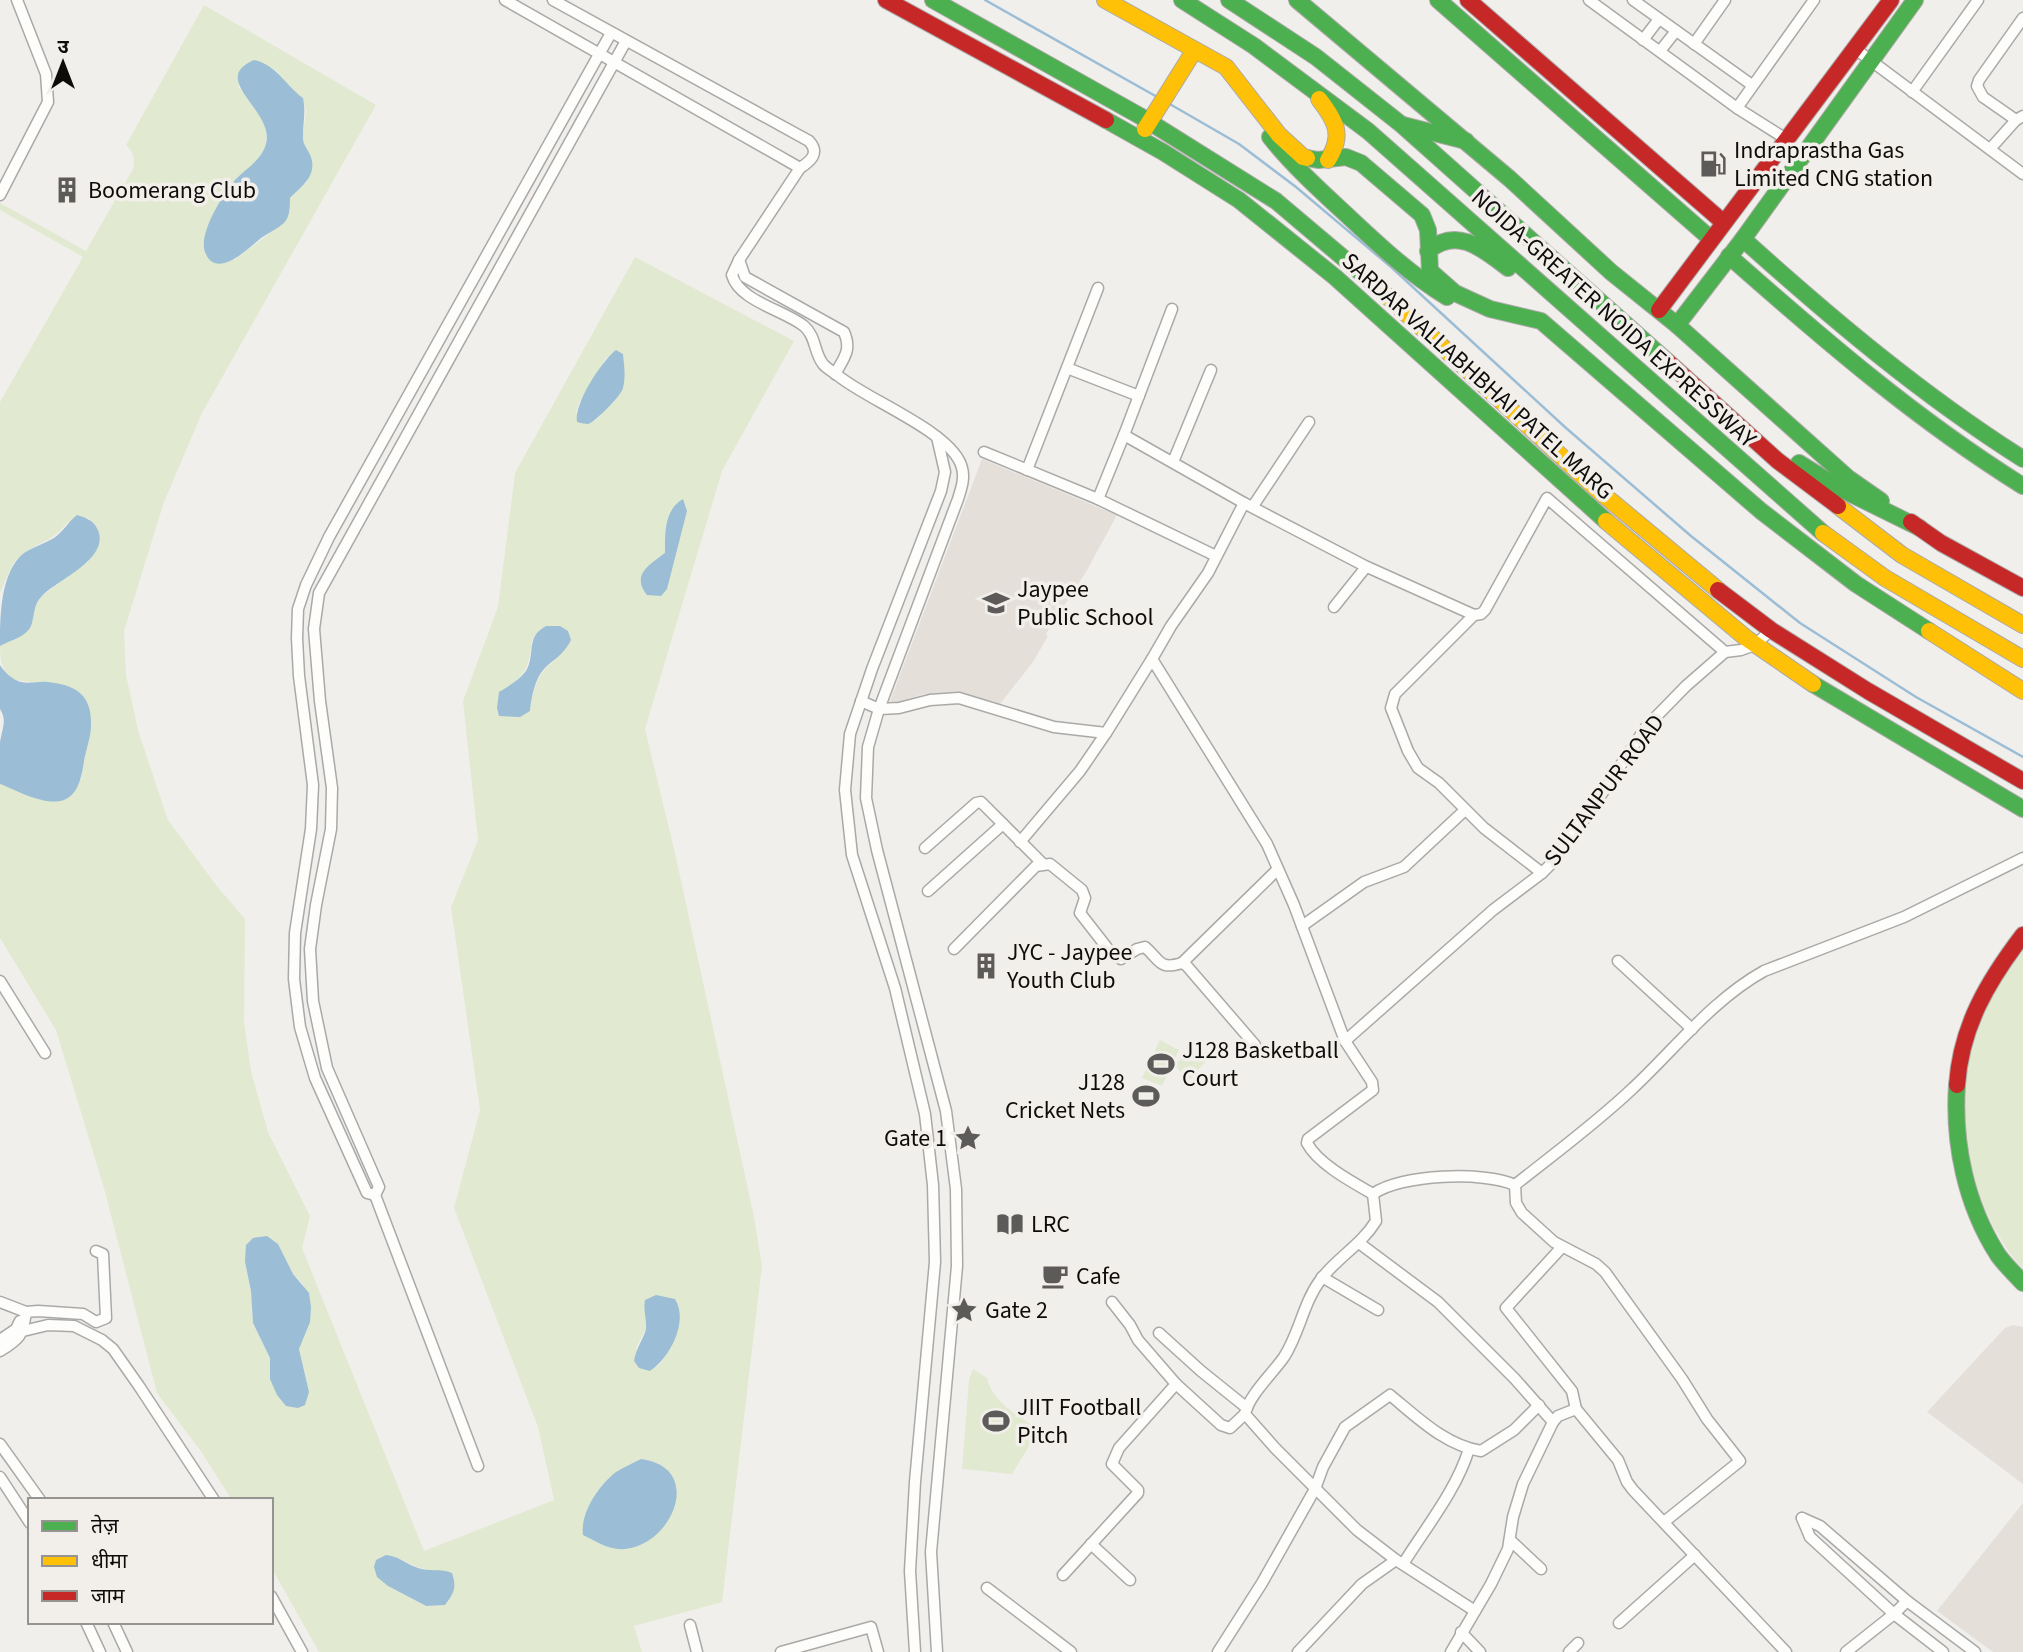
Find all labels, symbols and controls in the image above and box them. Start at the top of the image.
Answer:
north arrow [28,28,98,98]
text: उ [57,34,69,61]
place label: Indraprastha Gas Limited CNG station [1734,133,1933,196]
fuel station icon: Indraprastha Gas Limited CNG station [1698,149,1728,179]
place label: Boomerang Club [88,173,256,208]
building icon: Boomerang Club [52,175,82,205]
street label: NOIDA-GREATER NOIDA EXPRESSWAY [1463,181,1764,457]
street label: SARDAR VALLABHBHAI PATEL MARG [1334,244,1622,508]
place label: Jaypee Public School [1017,572,1154,635]
school or university icon: Jaypee Public School [981,588,1011,618]
street label: SULTANPUR ROAD [1536,707,1673,874]
place label: JYC - Jaypee Youth Club [1006,935,1132,998]
building icon: JYC - Jaypee Youth Club [971,951,1001,981]
place label: J128 Basketball Court [1182,1033,1339,1096]
sports icon: J128 Basketball Court [1146,1049,1176,1079]
place label: J128 Cricket Nets [1005,1065,1125,1128]
sports icon: J128 Cricket Nets [1131,1081,1161,1111]
place label: Gate 1 [884,1121,947,1156]
place icon: Gate 1 [953,1123,983,1153]
place label: LRC [1031,1207,1070,1242]
library icon: LRC [995,1209,1025,1239]
place label: Cafe [1076,1259,1120,1294]
cafe icon: Cafe [1040,1261,1070,1291]
place label: Gate 2 [985,1293,1048,1328]
place icon: Gate 2 [949,1295,979,1325]
place label: JIIT Football Pitch [1017,1390,1141,1453]
sports icon: JIIT Football Pitch [981,1406,1011,1436]
legend [28,1498,273,1624]
text: तेज़ [91,1511,119,1541]
text: धीमा [91,1546,128,1576]
text: जाम [91,1581,125,1611]

